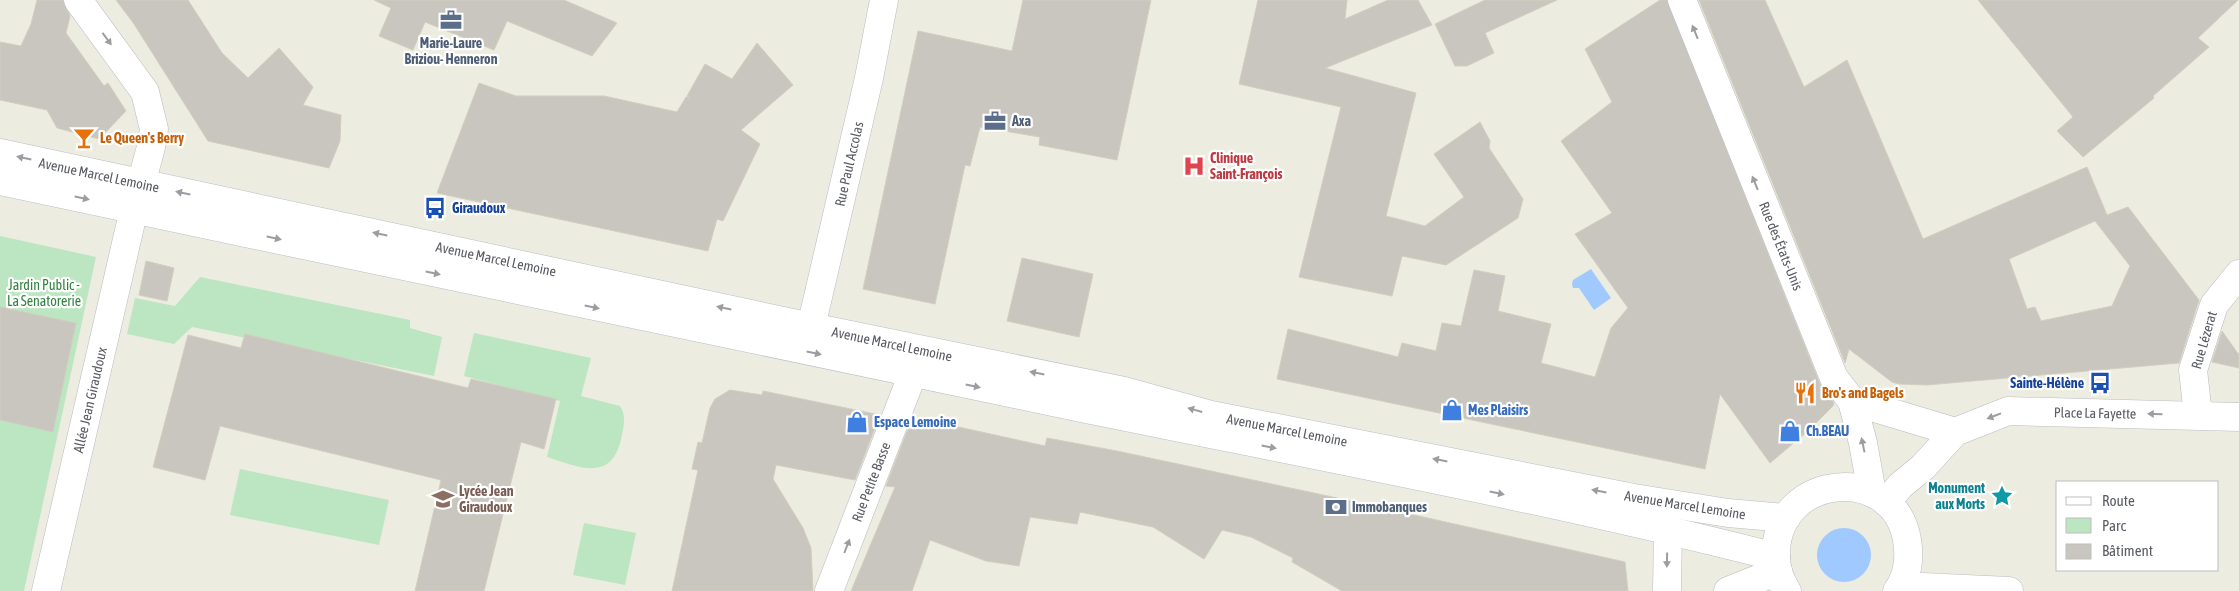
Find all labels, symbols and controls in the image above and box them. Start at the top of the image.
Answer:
office icon: Marie-Laure Briziou- Henneron [438,7,464,33]
one-way arrow [1690,25,1698,39]
one-way arrow [101,32,112,45]
place label: Marie-Laure Briziou- Henneron [405,35,498,67]
office icon: Axa [982,108,1008,134]
place label: Axa [1011,113,1032,129]
street label: Rue Paul Accolas [831,120,867,208]
bar icon: Le Queen's Berry [71,125,97,151]
place label: Le Queen's Berry [100,130,184,146]
place label: Clinique Saint-François [1210,150,1282,182]
hospital icon: Clinique Saint-François [1181,153,1207,179]
one-way arrow [15,154,31,162]
street label: Avenue Marcel Lemoine [37,154,161,196]
one-way arrow [1751,175,1759,190]
one-way arrow [175,189,190,197]
one-way arrow [74,194,89,202]
bus stop icon: Giraudoux [422,195,448,221]
street label: Rue des États-Unis [1756,199,1806,293]
place label: Giraudoux [452,200,506,216]
one-way arrow [372,230,387,238]
one-way arrow [267,235,283,243]
street label: Avenue Marcel Lemoine [434,238,558,280]
one-way arrow [425,269,441,277]
park label: Jardin Public - La Senatorerie [7,277,81,309]
one-way arrow [584,303,599,311]
one-way arrow [716,304,731,312]
street label: Rue Lézerat [2188,309,2220,371]
street label: Avenue Marcel Lemoine [830,323,954,365]
street label: Allée Jean Giraudoux [70,345,110,454]
one-way arrow [806,349,821,357]
one-way arrow [1028,369,1044,377]
bus stop icon: Sainte-Hélène [2087,370,2113,396]
place label: Sainte-Hélène [2010,375,2084,391]
restaurant icon: Bro's and Bagels [1792,380,1818,406]
one-way arrow [965,382,981,390]
place label: Bro's and Bagels [1822,385,1904,401]
shop icon: Mes Plaisirs [1439,397,1465,423]
place label: Mes Plaisirs [1468,402,1528,418]
street label: Place La Fayette [2054,404,2136,422]
one-way arrow [1187,406,1202,414]
shop icon: Espace Lemoine [844,409,870,435]
street label: Avenue Marcel Lemoine [1225,410,1349,450]
one-way arrow [2147,410,2163,418]
one-way arrow [1987,413,2001,421]
place label: Espace Lemoine [874,414,956,430]
shop icon: Ch.BEAU [1777,418,1803,444]
place label: Ch.BEAU [1806,423,1849,439]
one-way arrow [1859,438,1867,453]
street label: Rue Petite Basse [848,440,894,524]
one-way arrow [1262,443,1277,451]
one-way arrow [1431,455,1447,463]
place label: Monument aux Morts [1928,480,1985,512]
legend [2056,481,2219,571]
place label: Lycée Jean Giraudoux [459,483,514,515]
place icon: Monument aux Morts [1989,483,2015,509]
school or university icon: Lycée Jean Giraudoux [430,486,456,512]
one-way arrow [1592,487,1607,495]
street label: Avenue Marcel Lemoine [1623,488,1747,522]
one-way arrow [1490,489,1506,497]
text: Route [2102,492,2135,509]
bank icon: Immobanques [1323,494,1349,520]
place label: Immobanques [1352,499,1427,515]
text: Parc [2102,517,2126,534]
one-way arrow [844,538,851,553]
text: Bâtiment [2102,542,2153,559]
one-way arrow [1663,552,1671,568]

